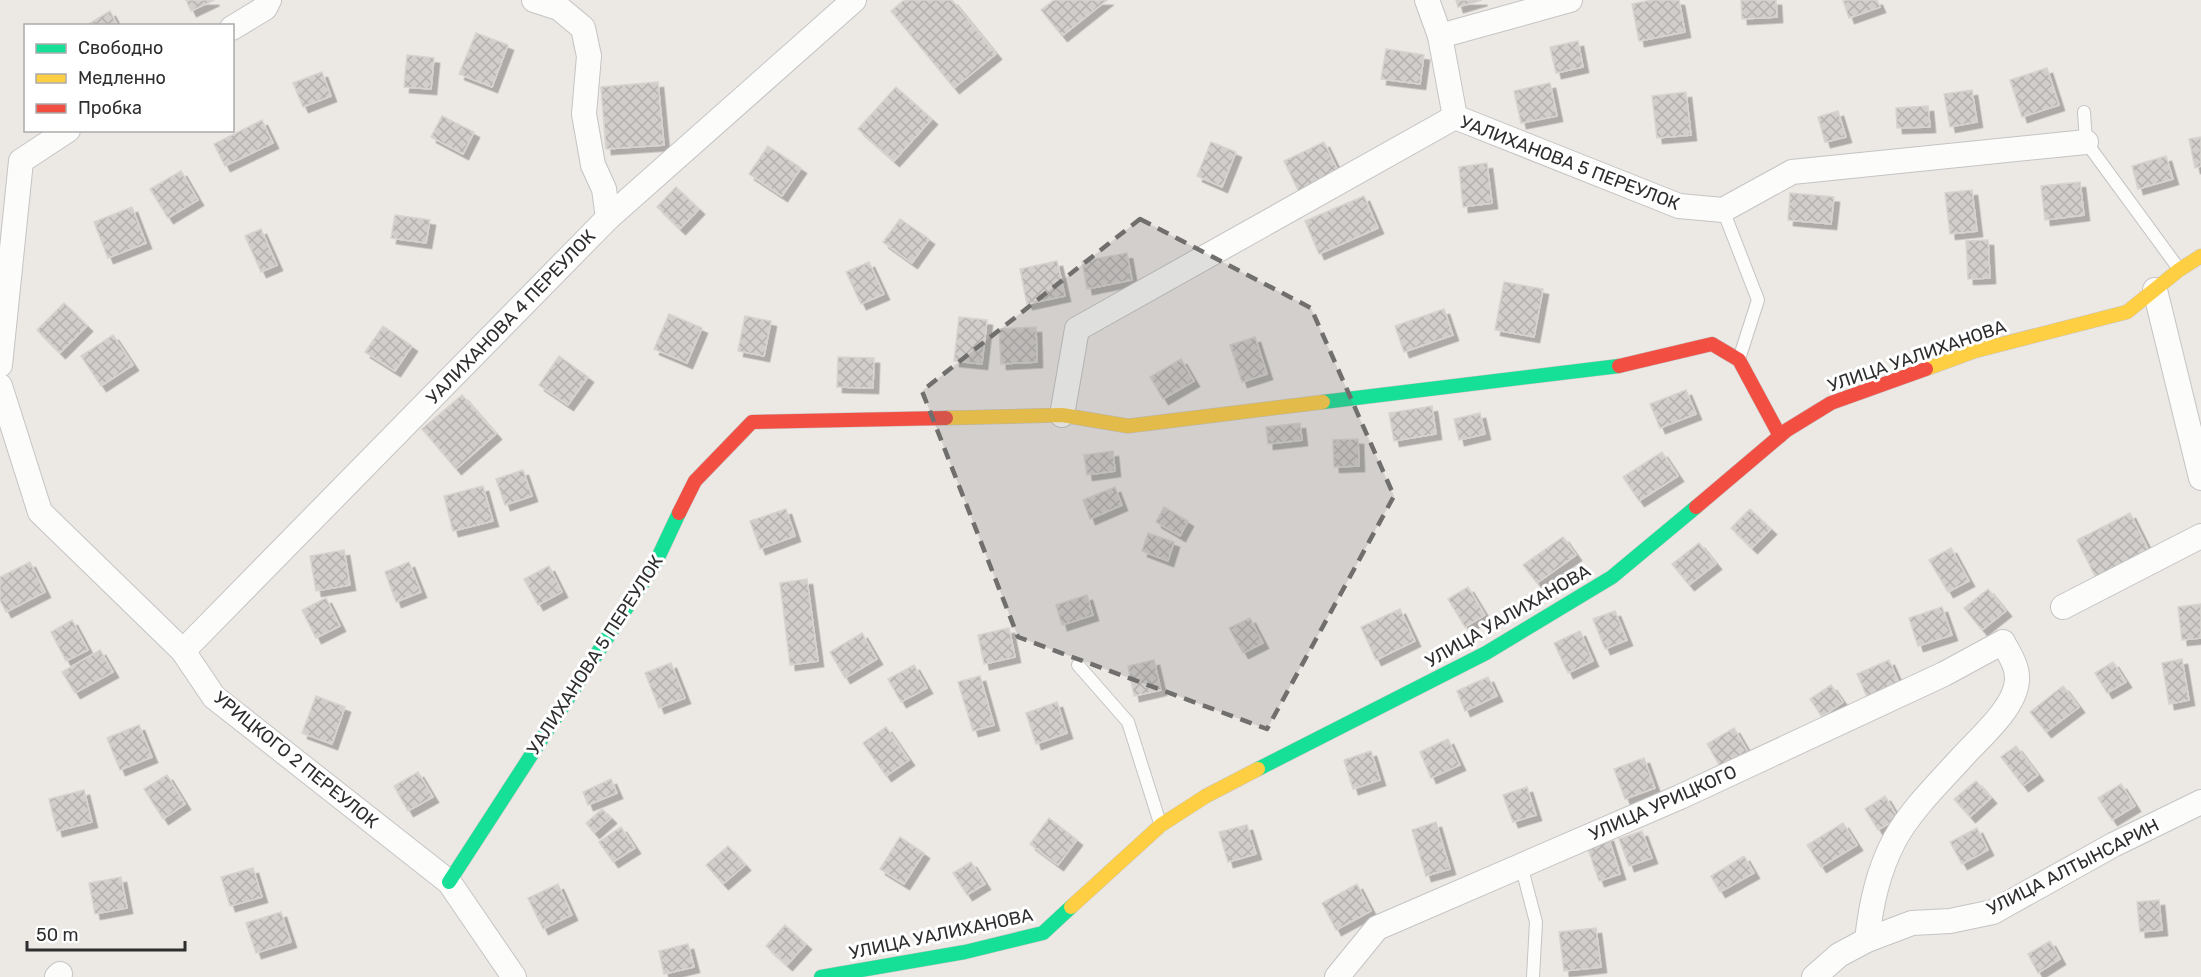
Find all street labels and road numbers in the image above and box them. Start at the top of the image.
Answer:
street label: УАЛИХАНОВА 5 ПЕРЕУЛОК [1457,111,1683,215]
street label: УАЛИХАНОВА 4 ПЕРЕУЛОК [422,225,600,409]
street label: УЛИЦА УАЛИХАНОВА [1825,315,2009,397]
street label: УАЛИХАНОВА 5 ПЕРЕУЛОК [522,551,668,759]
street label: УЛИЦА УАЛИХАНОВА [1421,560,1595,672]
street label: УРИЦКОГО 2 ПЕРЕУЛОК [209,687,383,833]
street label: УЛИЦА УРИЦКОГО [1586,761,1740,845]
street label: УЛИЦА АЛТЫНСАРИН [1983,814,2163,920]
street label: УЛИЦА УАЛИХАНОВА [847,904,1035,964]

